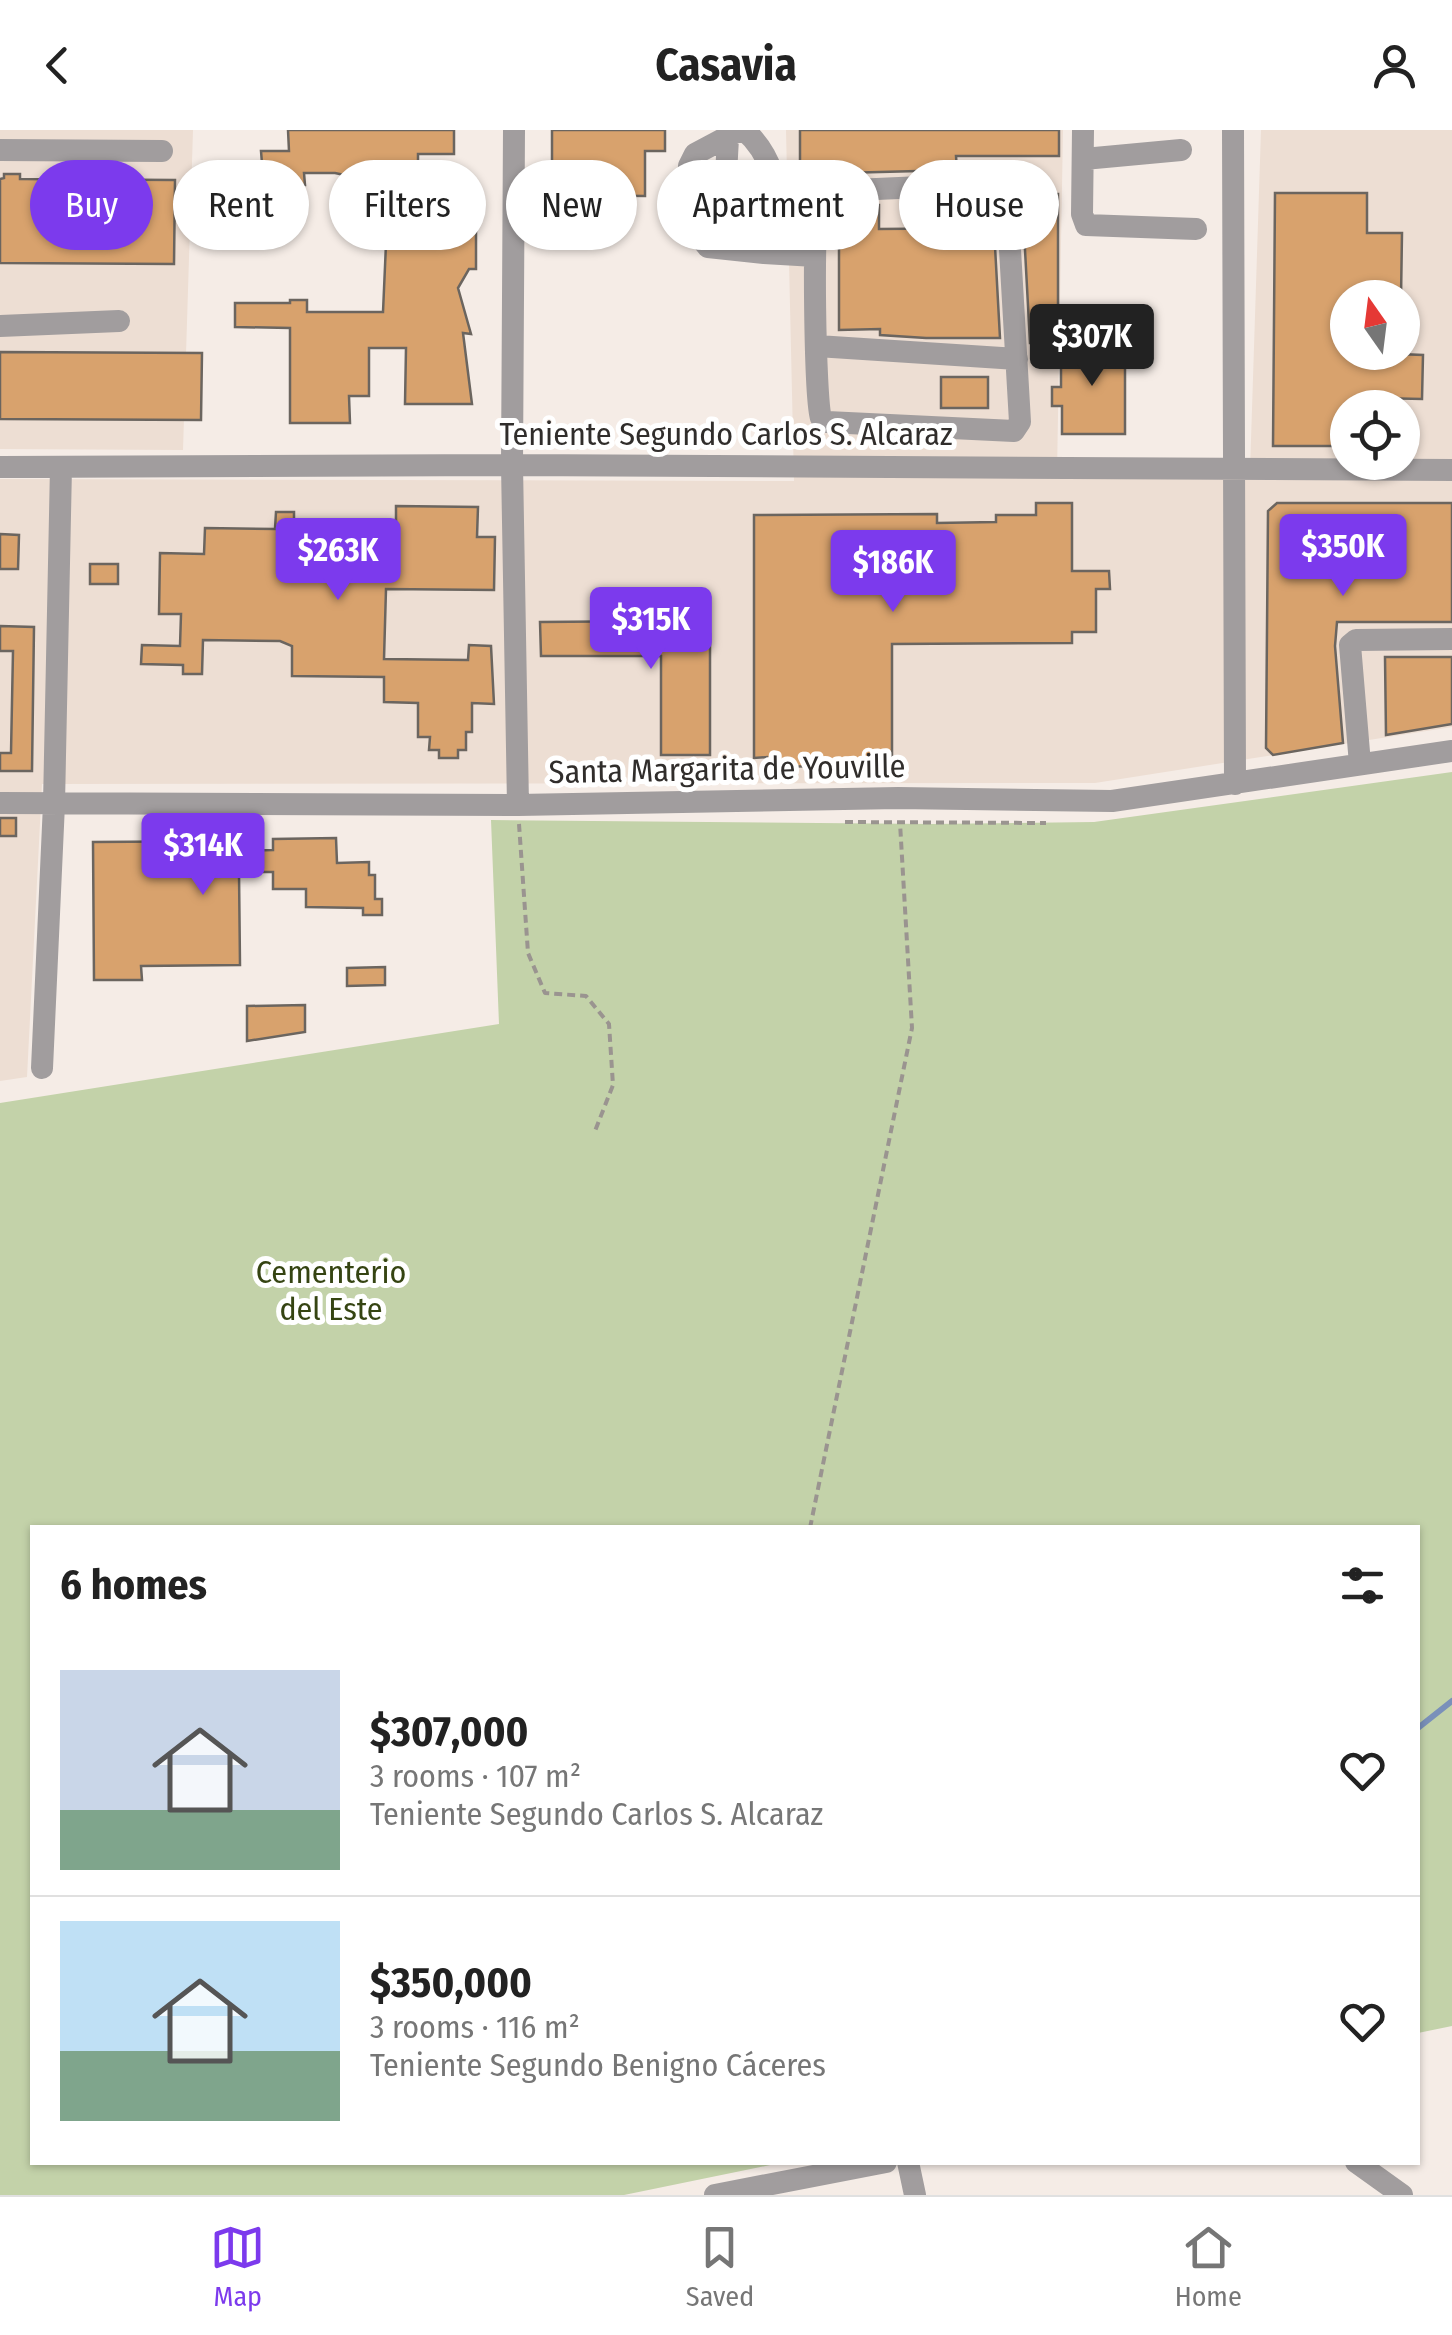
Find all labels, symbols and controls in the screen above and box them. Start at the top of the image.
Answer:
icon: back [30,38,85,93]
text: Casavia [655,38,797,92]
icon: person [1367,38,1422,93]
chip: Buy [30,160,153,250]
chip: Rent [173,160,309,250]
chip: Filters [329,160,486,250]
chip: New [506,160,637,250]
chip: Apartment [657,160,879,250]
chip: House [899,160,1059,250]
north arrow [1330,280,1420,370]
map controls [1330,280,1420,480]
pin: $307K [1022,304,1162,389]
text: $307K [1052,317,1132,355]
button: locate [1330,390,1420,480]
street label: Teniente Segundo Carlos S. Alcaraz [499,415,953,453]
pin: $350K [1273,514,1413,599]
pin: $263K [268,518,408,603]
text: $350K [1302,527,1384,565]
pin: $186K [823,530,963,615]
text: $263K [298,531,378,569]
text: $186K [853,543,933,581]
pin: $315K [581,587,721,672]
text: $315K [612,600,690,638]
street label: Santa Margarita de Youville [548,747,906,791]
pin: $314K [133,813,273,898]
text: $314K [163,826,243,864]
park label: Cementerio del Este [256,1253,406,1328]
icon: filters [1335,1558,1390,1613]
text: 6 homes [60,1560,207,1610]
text: $307,000 [370,1707,529,1757]
icon: home [140,1710,260,1830]
icon: heart [1335,1743,1390,1798]
text: 3 rooms · 107 m² [370,1757,581,1795]
text: Teniente Segundo Carlos S. Alcaraz [370,1795,823,1833]
text: $350,000 [370,1958,532,2008]
icon: home [140,1961,260,2081]
icon: heart [1335,1994,1390,2049]
text: 3 rooms · 116 m² [370,2008,580,2046]
text: Teniente Segundo Benigno Cáceres [370,2046,826,2084]
tab: Map [210,2220,265,2313]
tab: Saved [686,2220,754,2313]
tab: Home [1175,2220,1242,2313]

